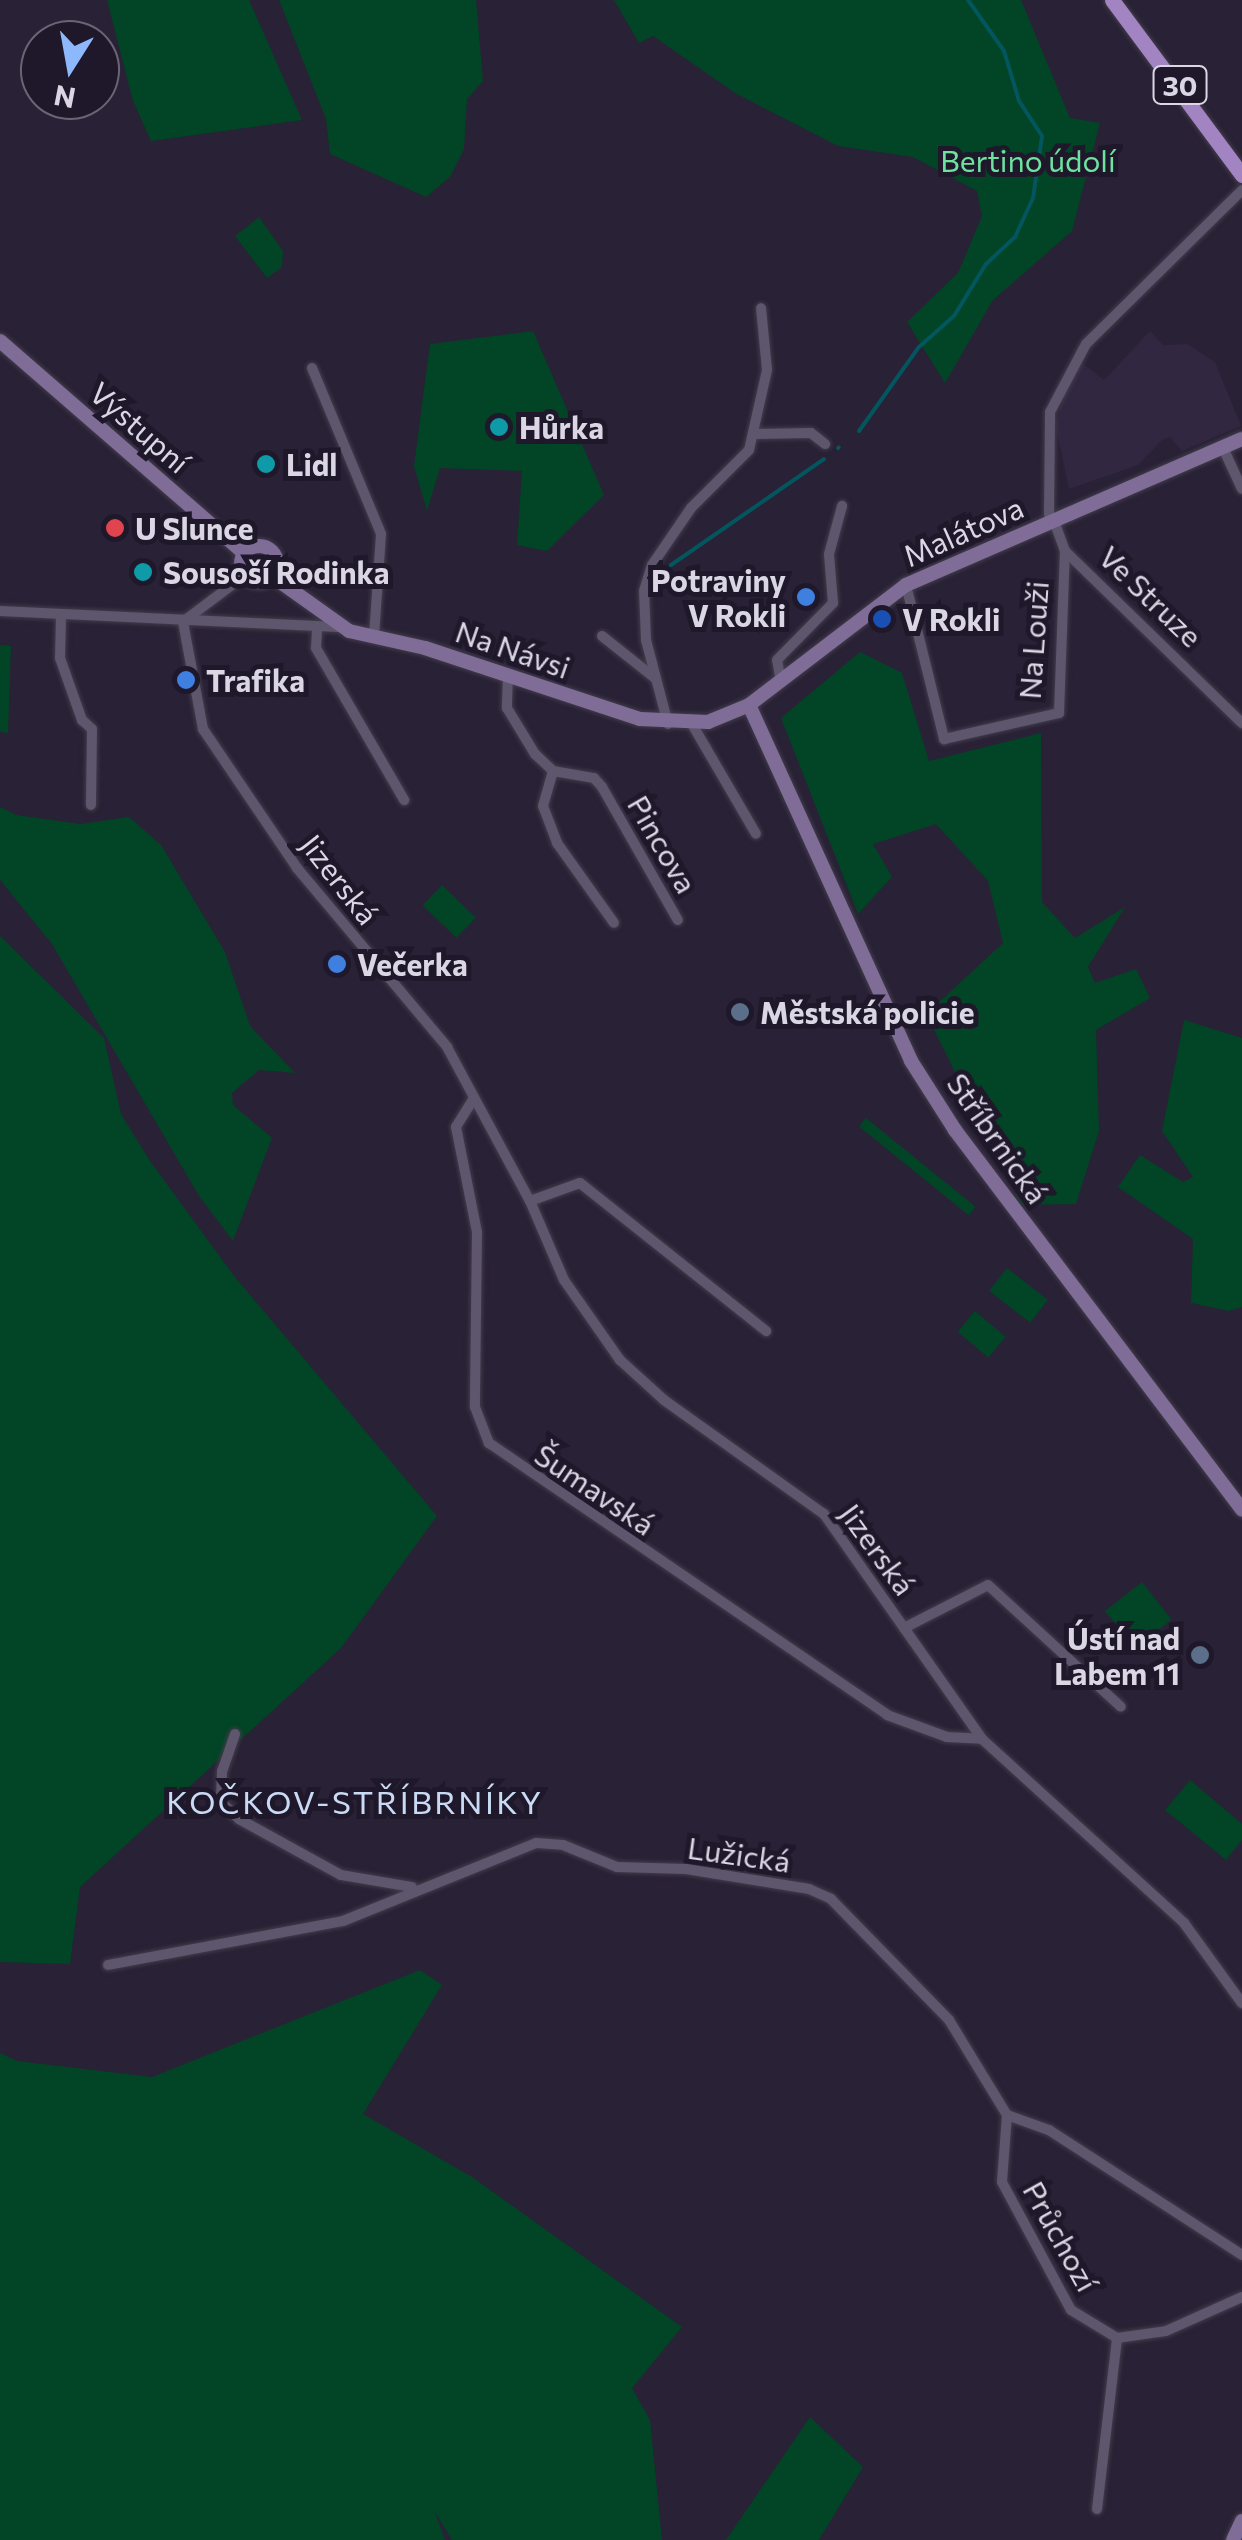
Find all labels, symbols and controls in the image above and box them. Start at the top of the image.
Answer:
north arrow [20,20,120,120]
road number: 30 [1152,62,1208,108]
text: N [51,79,78,116]
park label: Bertino údolí [940,142,1116,178]
street label: Výstupní [83,374,197,480]
place label: Hůrka [519,409,604,445]
marker: Hůrka [488,416,510,438]
place label: Lidl [286,446,337,482]
marker: Lidl [255,453,277,475]
street label: Malátova [897,489,1029,573]
place label: U Slunce [135,510,254,546]
marker: U Slunce [104,517,126,539]
street label: Ve Struze [1092,538,1210,654]
place label: Sousoší Rodinka [163,554,390,590]
marker: Sousoší Rodinka [132,561,154,583]
place label: Potraviny V Rokli [651,562,786,632]
street label: Na Louži [1011,580,1055,700]
marker: Potraviny V Rokli [795,586,817,608]
place label: V Rokli [902,601,1000,637]
marker: V Rokli [871,608,893,630]
street label: Na Návsi [451,613,575,685]
place label: Trafika [206,662,305,698]
marker: Trafika [175,669,197,691]
street label: Pincova [621,789,705,899]
street label: Jizerská [294,827,386,931]
place label: Večerka [357,946,468,982]
marker: Večerka [326,953,348,975]
place label: Městská policie [760,994,974,1030]
marker: Městská policie [729,1001,751,1023]
street label: Stříbrnická [940,1066,1056,1210]
street label: Šumavská [528,1436,662,1542]
street label: Jizerská [833,1496,923,1602]
place label: Ústí nad Labem 11 [1054,1620,1180,1690]
marker: Ústí nad Labem 11 [1189,1644,1211,1666]
district label: KOČKOV-STŘÍBRNÍKY [166,1782,544,1820]
street label: Lužická [685,1829,793,1879]
street label: Průchozí [1016,2175,1106,2297]

